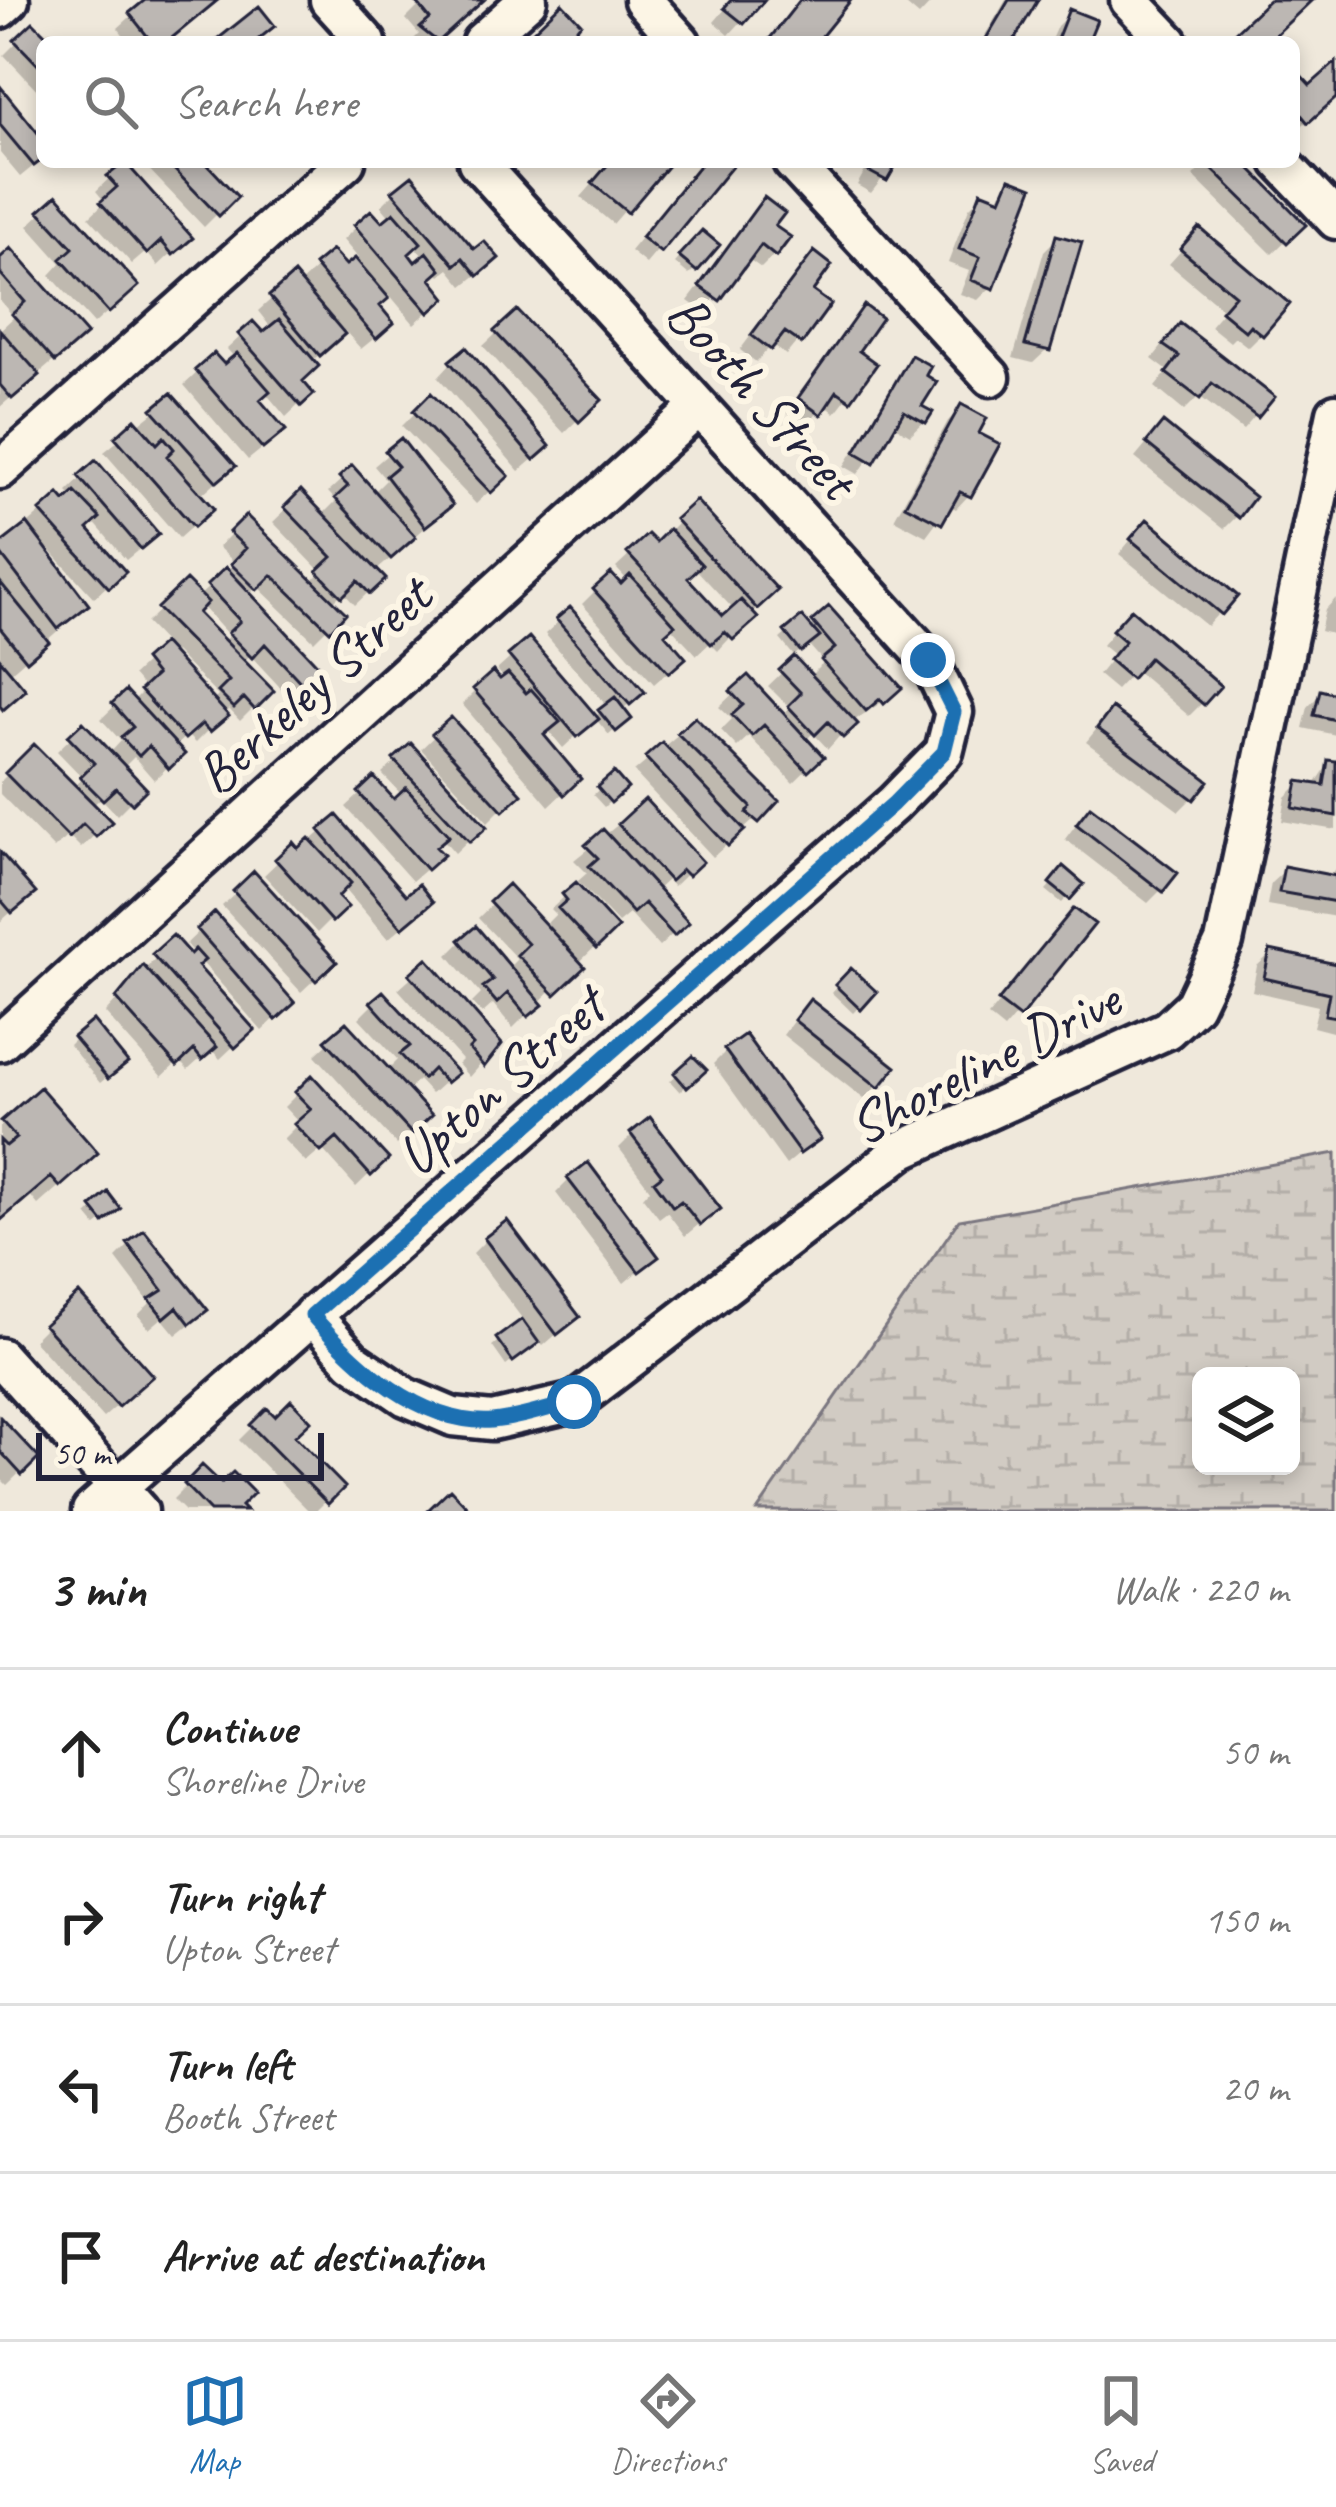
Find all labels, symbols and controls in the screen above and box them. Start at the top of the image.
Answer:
search box [36,36,1300,168]
icon: search [78,69,144,135]
text: Search here [174,74,357,131]
street label: Booth Street [651,278,876,517]
street label: Berkeley Street [180,557,450,810]
route end [901,633,955,687]
street label: Shoreline Drive [837,962,1135,1161]
street label: Upton Street [381,966,624,1191]
map controls [1192,1367,1300,1475]
button: layers [1192,1367,1300,1475]
route start [547,1375,601,1429]
scale bar [36,1427,324,1480]
text: 50 m [54,1433,110,1475]
text: 3 min [48,1557,146,1621]
text: Walk · 220 m [1112,1565,1288,1614]
text: Continue [162,1700,296,1757]
icon: ahead [48,1720,114,1786]
text: 50 m [1222,1728,1288,1777]
text: Shoreline Drive [162,1757,363,1806]
text: Turn right [162,1868,320,1925]
icon: right [48,1888,114,1954]
text: 150 m [1204,1896,1288,1945]
text: Upton Street [162,1925,335,1974]
text: Turn left [162,2036,292,2093]
icon: left [48,2056,114,2122]
text: 20 m [1222,2064,1288,2113]
text: Booth Street [162,2093,334,2142]
icon: arrive [48,2224,114,2290]
text: Arrive at destination [162,2228,484,2285]
tab: Map [182,2368,248,2482]
tab: Directions [611,2368,725,2482]
tab: Saved [1088,2368,1154,2482]

